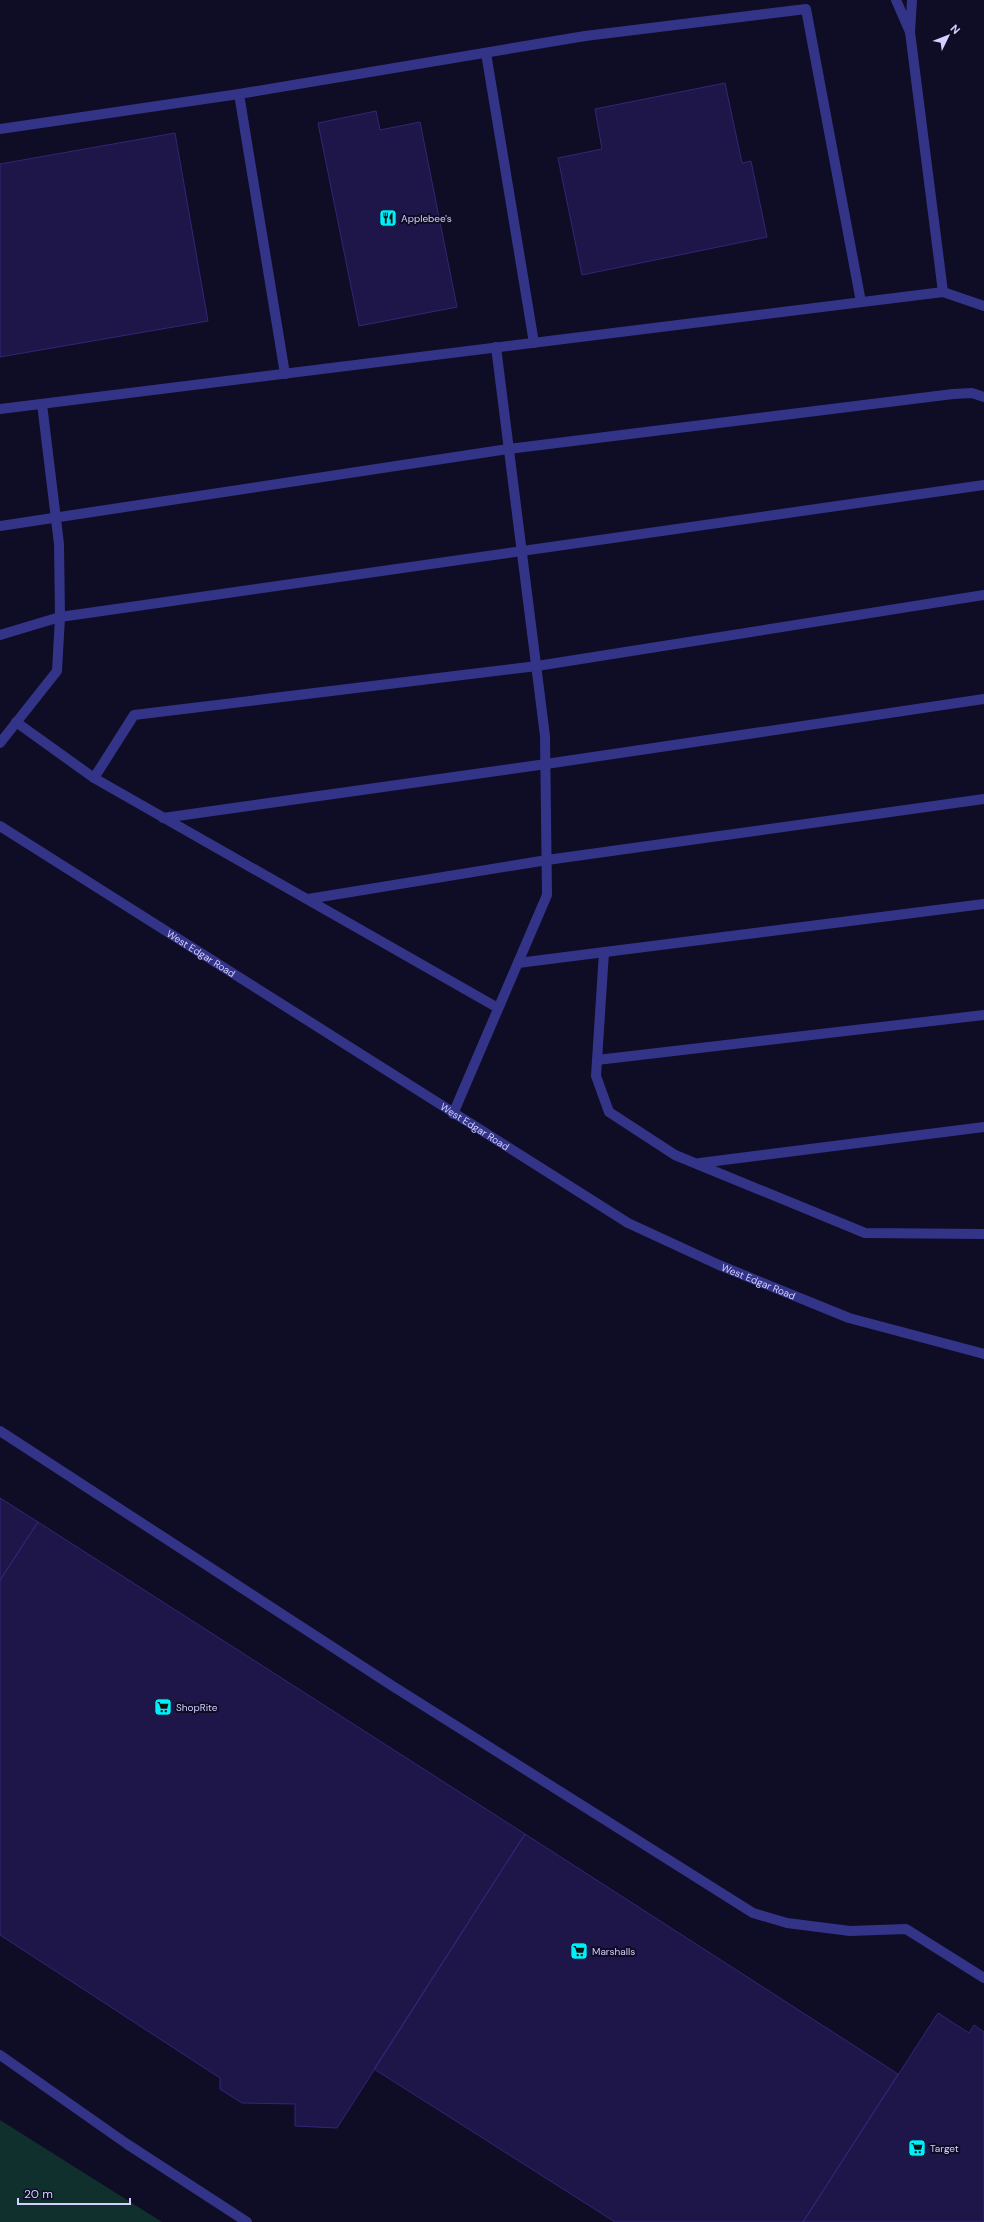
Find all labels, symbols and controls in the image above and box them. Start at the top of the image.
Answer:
north arrow [928,16,968,56]
text: N [947,21,963,37]
restaurant icon: Applebee's [378,208,398,228]
place label: Applebee's [401,212,452,225]
street label: West Edgar Road [164,927,238,980]
street label: West Edgar Road [438,1100,512,1153]
street label: West Edgar Road [719,1261,797,1303]
supermarket icon: ShopRite [153,1697,173,1717]
place label: ShopRite [176,1701,218,1714]
supermarket icon: Marshalls [569,1941,589,1961]
place label: Marshalls [592,1945,635,1958]
supermarket icon: Target [907,2138,927,2158]
place label: Target [930,2142,959,2155]
scale bar [18,2180,130,2206]
text: 20 m [24,2186,53,2202]

